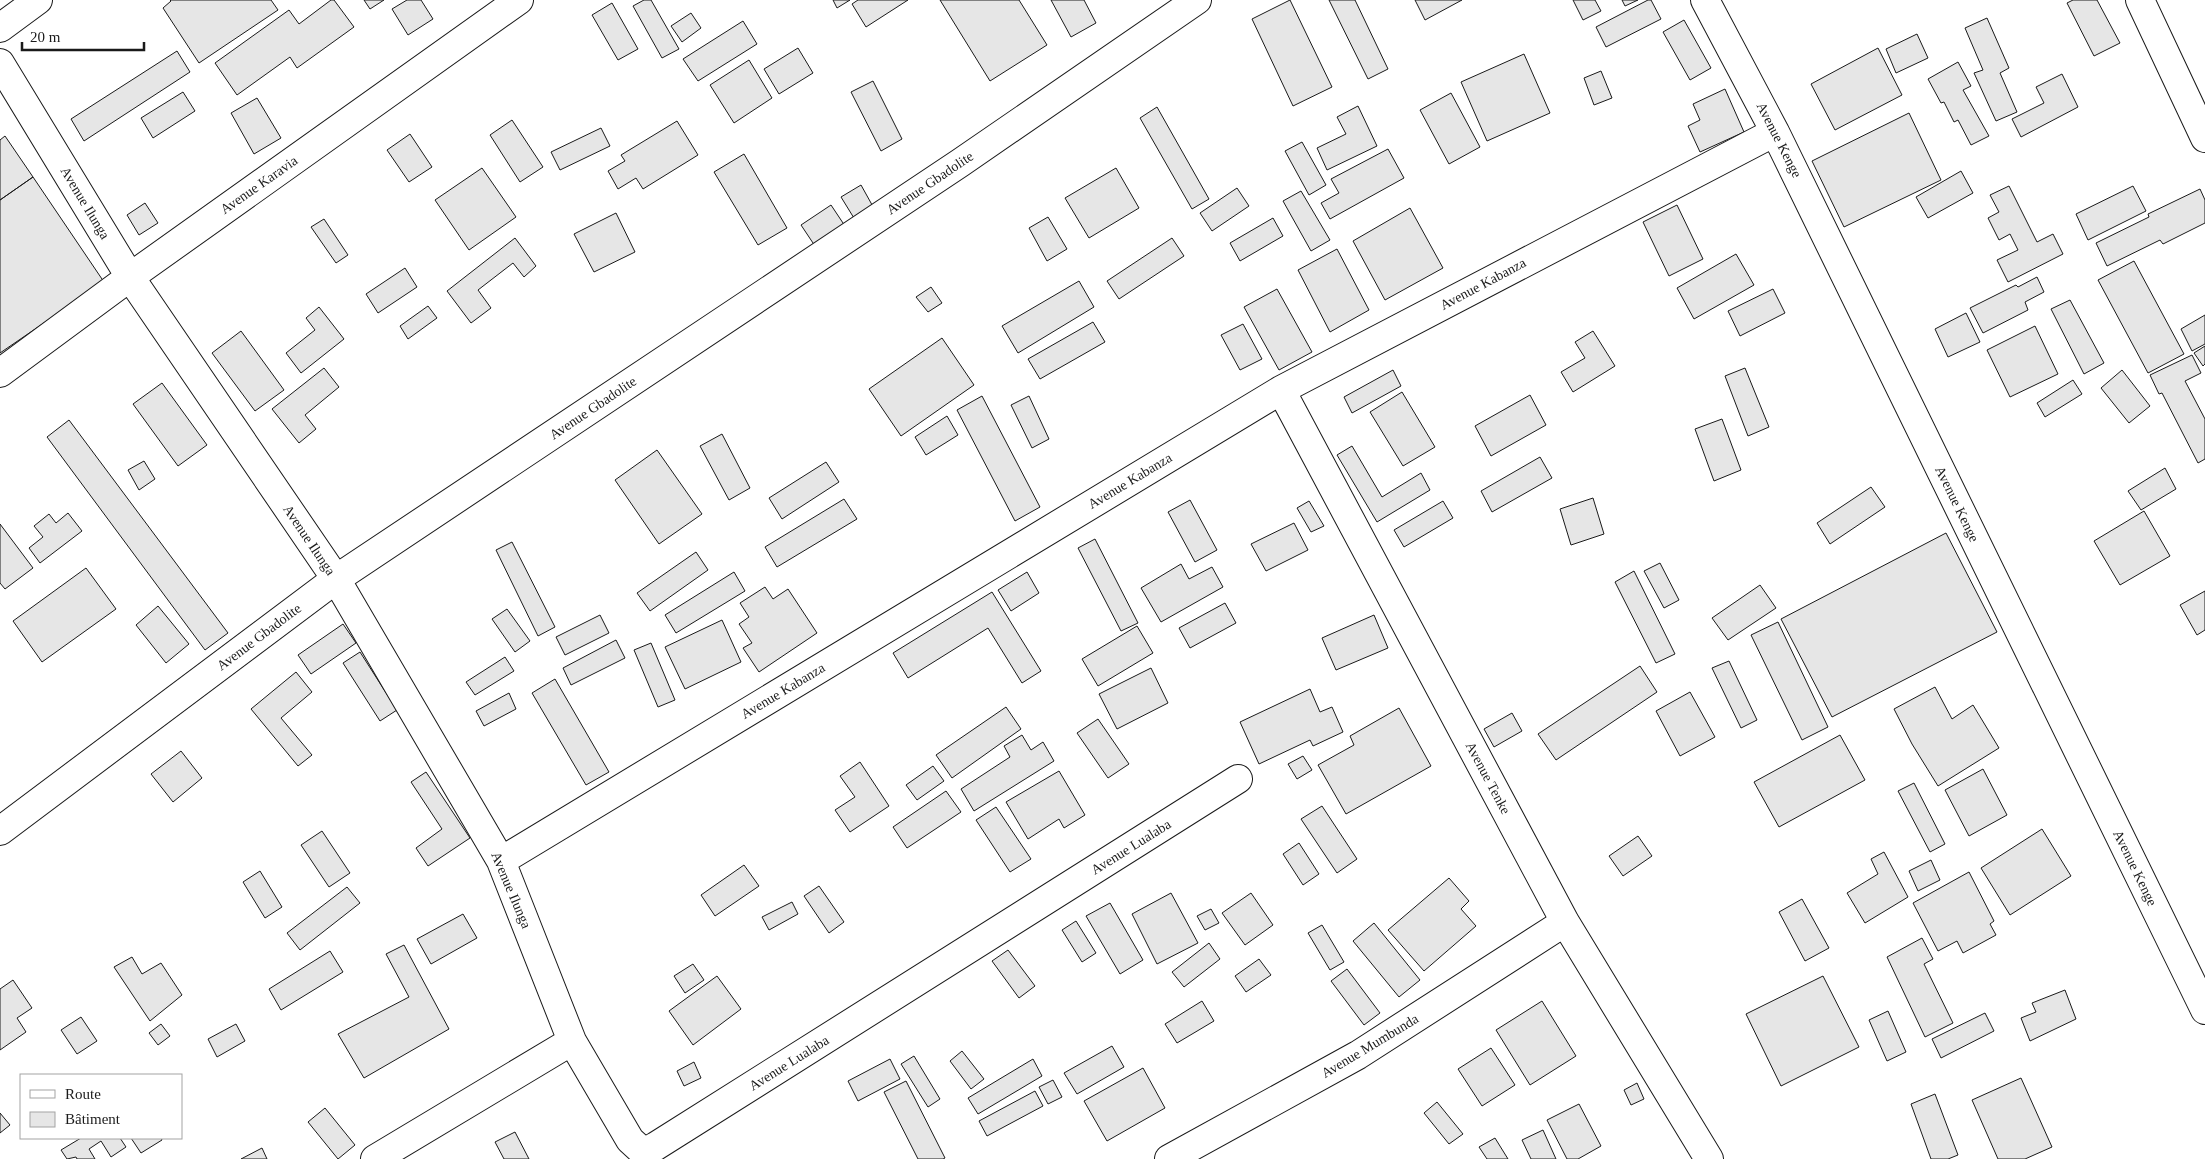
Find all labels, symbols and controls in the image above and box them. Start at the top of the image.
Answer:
scale bar [22,20,145,52]
text: 20 m [30,29,61,45]
street label: Avenue Kenge [1754,100,1804,180]
street label: Avenue Gbadolite [884,148,976,218]
street label: Avenue Karavia [218,153,301,217]
street label: Avenue Ilunga [58,164,113,243]
street label: Avenue Kabanza [1438,255,1529,313]
street label: Avenue Gbadolite [547,373,639,443]
street label: Avenue Kabanza [1085,450,1175,512]
street label: Avenue Kenge [1932,464,1982,544]
street label: Avenue Ilunga [280,502,339,579]
street label: Avenue Gbadolite [214,601,304,673]
street label: Avenue Kabanza [738,660,828,722]
street label: Avenue Tenke [1463,739,1513,817]
street label: Avenue Lualaba [1088,816,1174,877]
street label: Avenue Kenge [2110,828,2160,908]
street label: Avenue Ilunga [488,849,534,931]
street label: Avenue Mumbunda [1319,1011,1422,1081]
street label: Avenue Lualaba [746,1032,832,1093]
legend [20,1074,182,1139]
text: Route [65,1086,101,1102]
text: Bâtiment [65,1111,121,1127]

